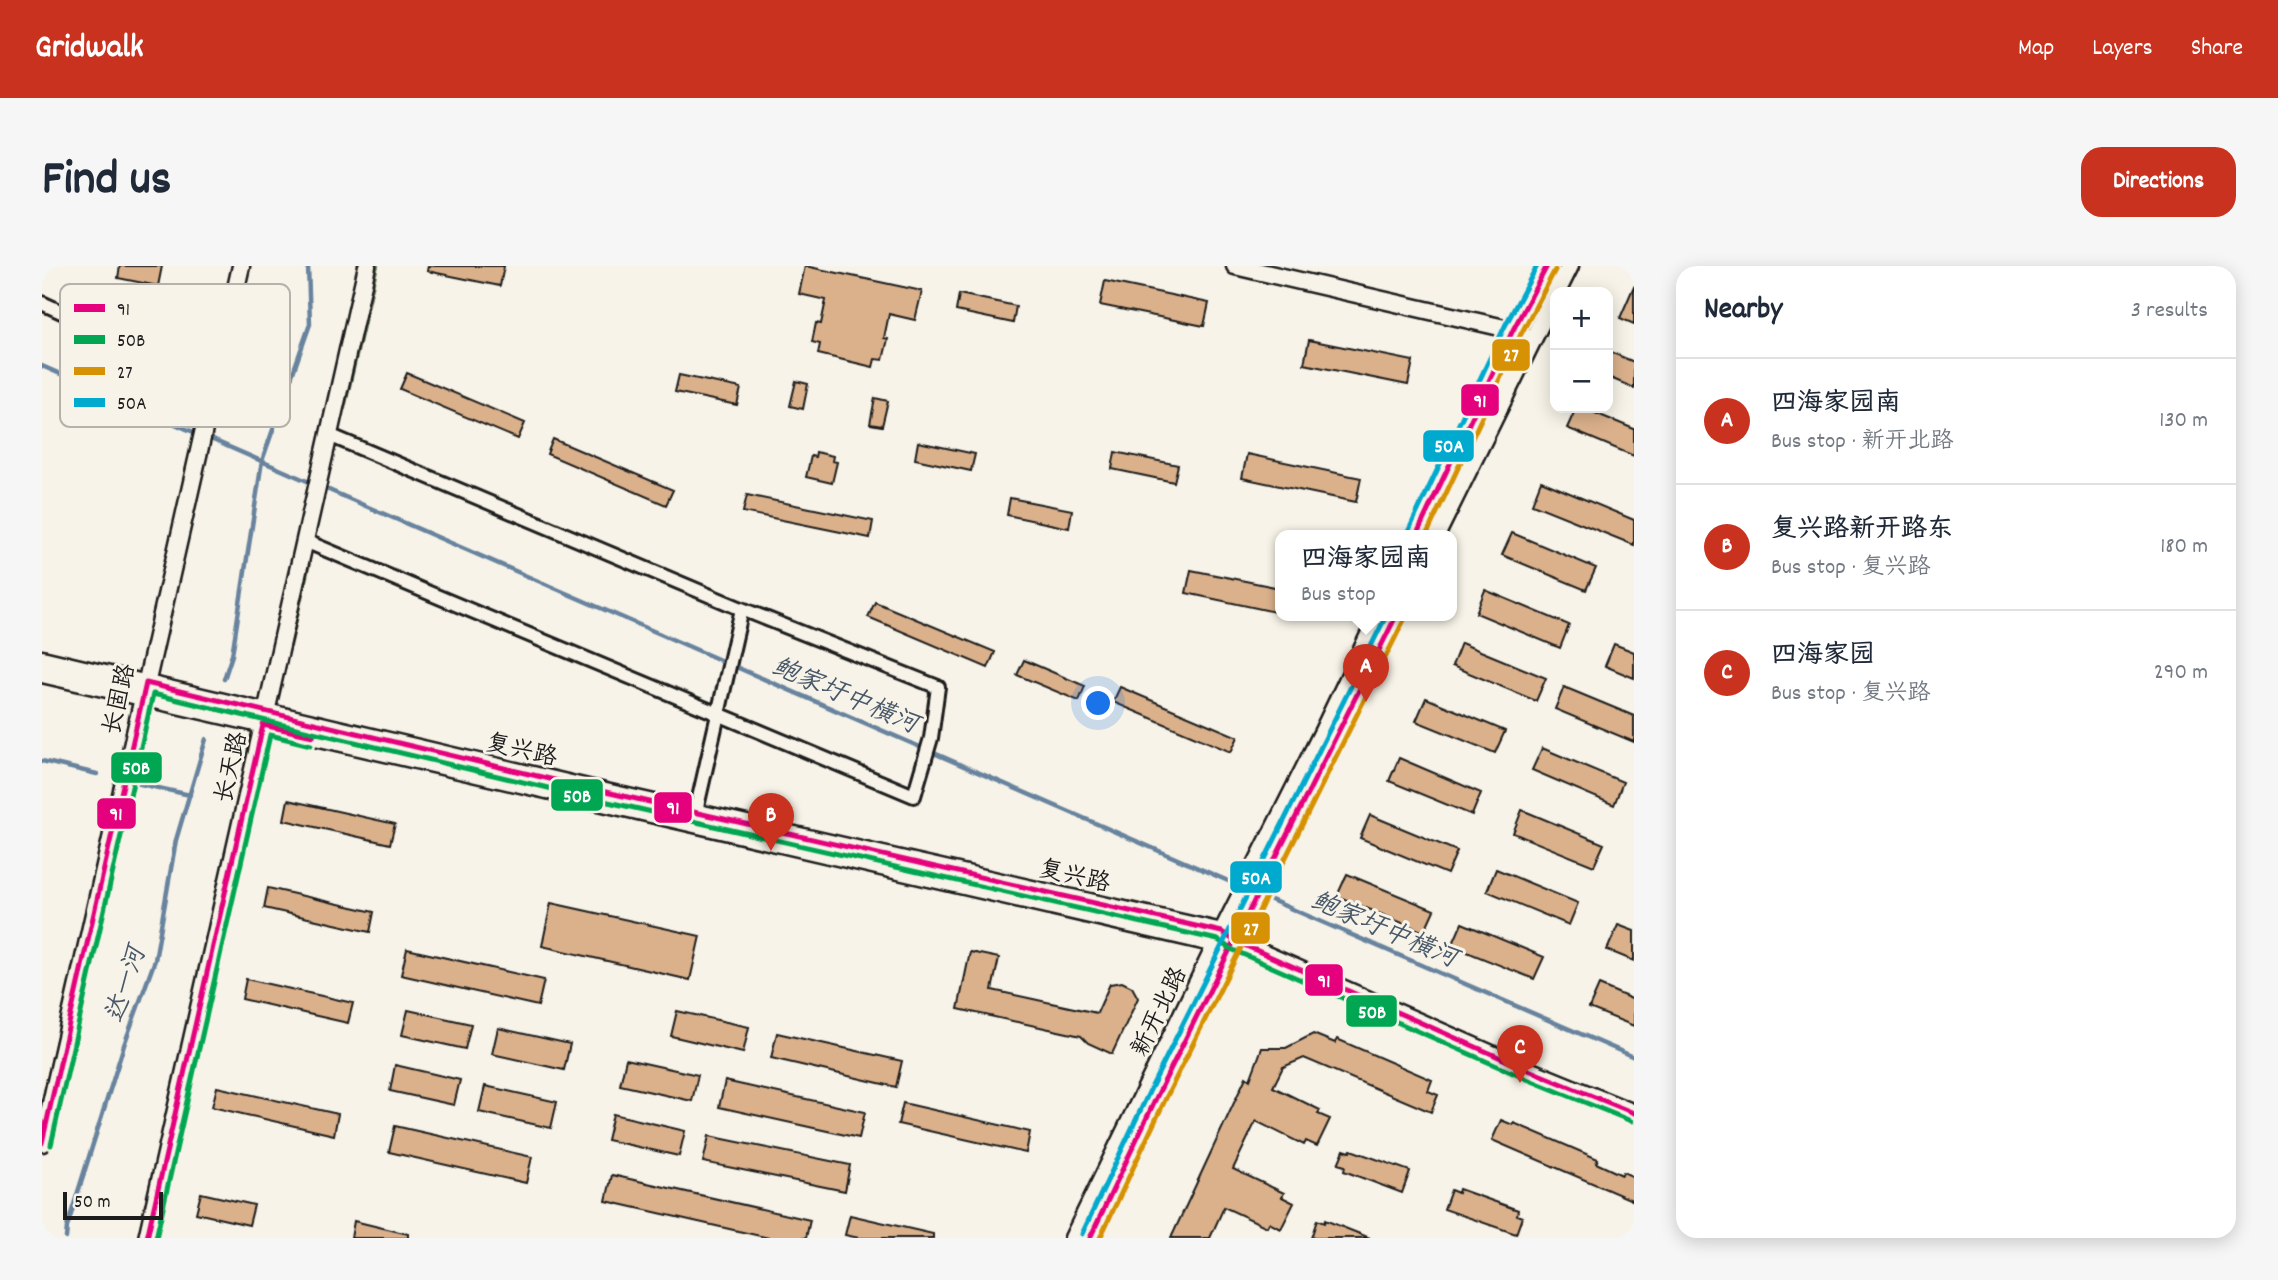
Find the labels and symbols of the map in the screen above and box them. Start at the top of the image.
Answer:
legend [60,284,290,427]
text: 91 [117,298,130,325]
text: 50B [117,329,145,356]
line badge: 27 [1491,338,1531,372]
text: 27 [1503,344,1519,371]
text: 27 [117,361,133,388]
line badge: 91 [1460,383,1500,417]
text: 91 [1474,390,1486,417]
text: 50A [117,392,147,419]
line badge: 50A [1422,429,1475,463]
text: 50A [1434,435,1464,462]
pin: A [1343,644,1389,702]
water label: 鲍家圩中横河 [766,650,927,746]
street label: 长固路 [96,661,146,739]
your location [1081,686,1115,720]
street label: 复兴路 [482,727,560,777]
street label: 长天路 [208,729,258,807]
line badge: 50B [110,751,163,784]
text: 50B [122,757,150,784]
line badge: 50B [550,778,604,812]
text: 50B [563,785,591,812]
line badge: 91 [653,791,693,824]
pin: B [748,793,794,851]
line badge: 91 [96,797,137,830]
text: 91 [667,797,679,824]
text: 91 [110,803,122,830]
street label: 复兴路 [1035,853,1113,903]
line badge: 50A [1229,860,1283,894]
text: 50A [1241,867,1271,894]
water label: 鲍家圩中横河 [1305,884,1466,980]
line badge: 27 [1230,911,1271,945]
text: 27 [1243,918,1259,945]
water label: 达一河 [98,938,158,1028]
street label: 新开北路 [1124,962,1197,1063]
line badge: 91 [1304,963,1344,997]
text: 91 [1318,970,1330,997]
line badge: 50B [1345,994,1398,1028]
text: 50B [1358,1001,1386,1028]
pin: C [1497,1025,1543,1083]
scale bar [63,1189,163,1221]

